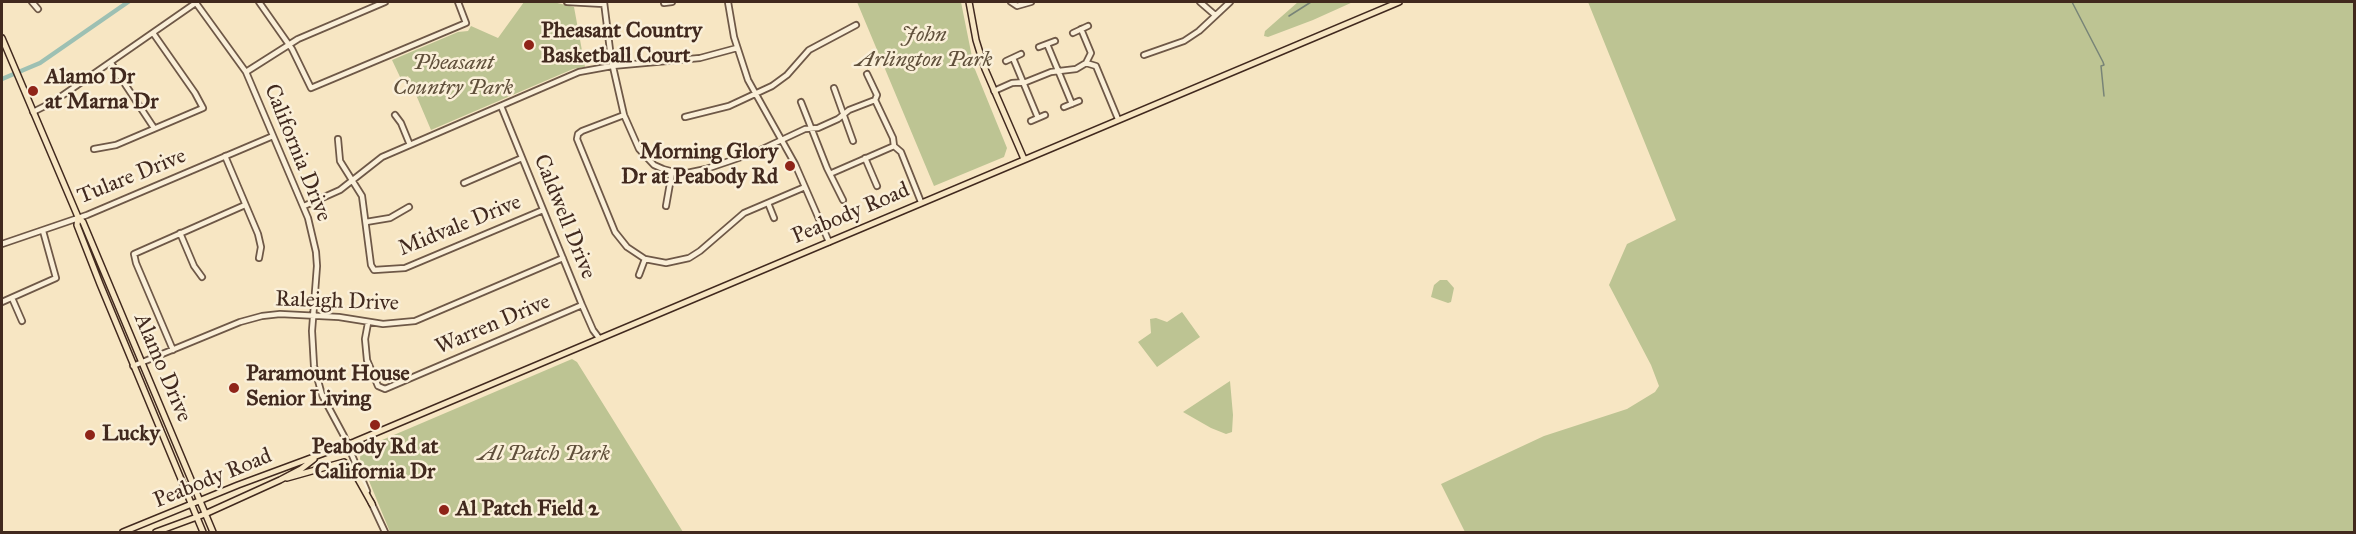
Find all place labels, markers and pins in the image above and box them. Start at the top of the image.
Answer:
place label: Pheasant Country Basketball Court [541,19,702,70]
marker: Pheasant Country Basketball Court [522,38,536,52]
place label: Alamo Dr at Marna Dr [45,65,159,116]
marker: Alamo Dr at Marna Dr [26,84,40,98]
place label: Morning Glory Dr at Peabody Rd [621,140,778,192]
marker: Morning Glory Dr at Peabody Rd [783,159,797,173]
place label: Paramount House Senior Living [246,362,410,414]
marker: Paramount House Senior Living [227,381,241,395]
marker: Peabody Rd at California Dr [368,418,382,432]
place label: Lucky [102,422,160,448]
marker: Lucky [83,428,97,442]
place label: Peabody Rd at California Dr [312,435,438,487]
place label: Al Patch Field 2 [456,497,599,523]
marker: Al Patch Field 2 [437,503,451,517]

